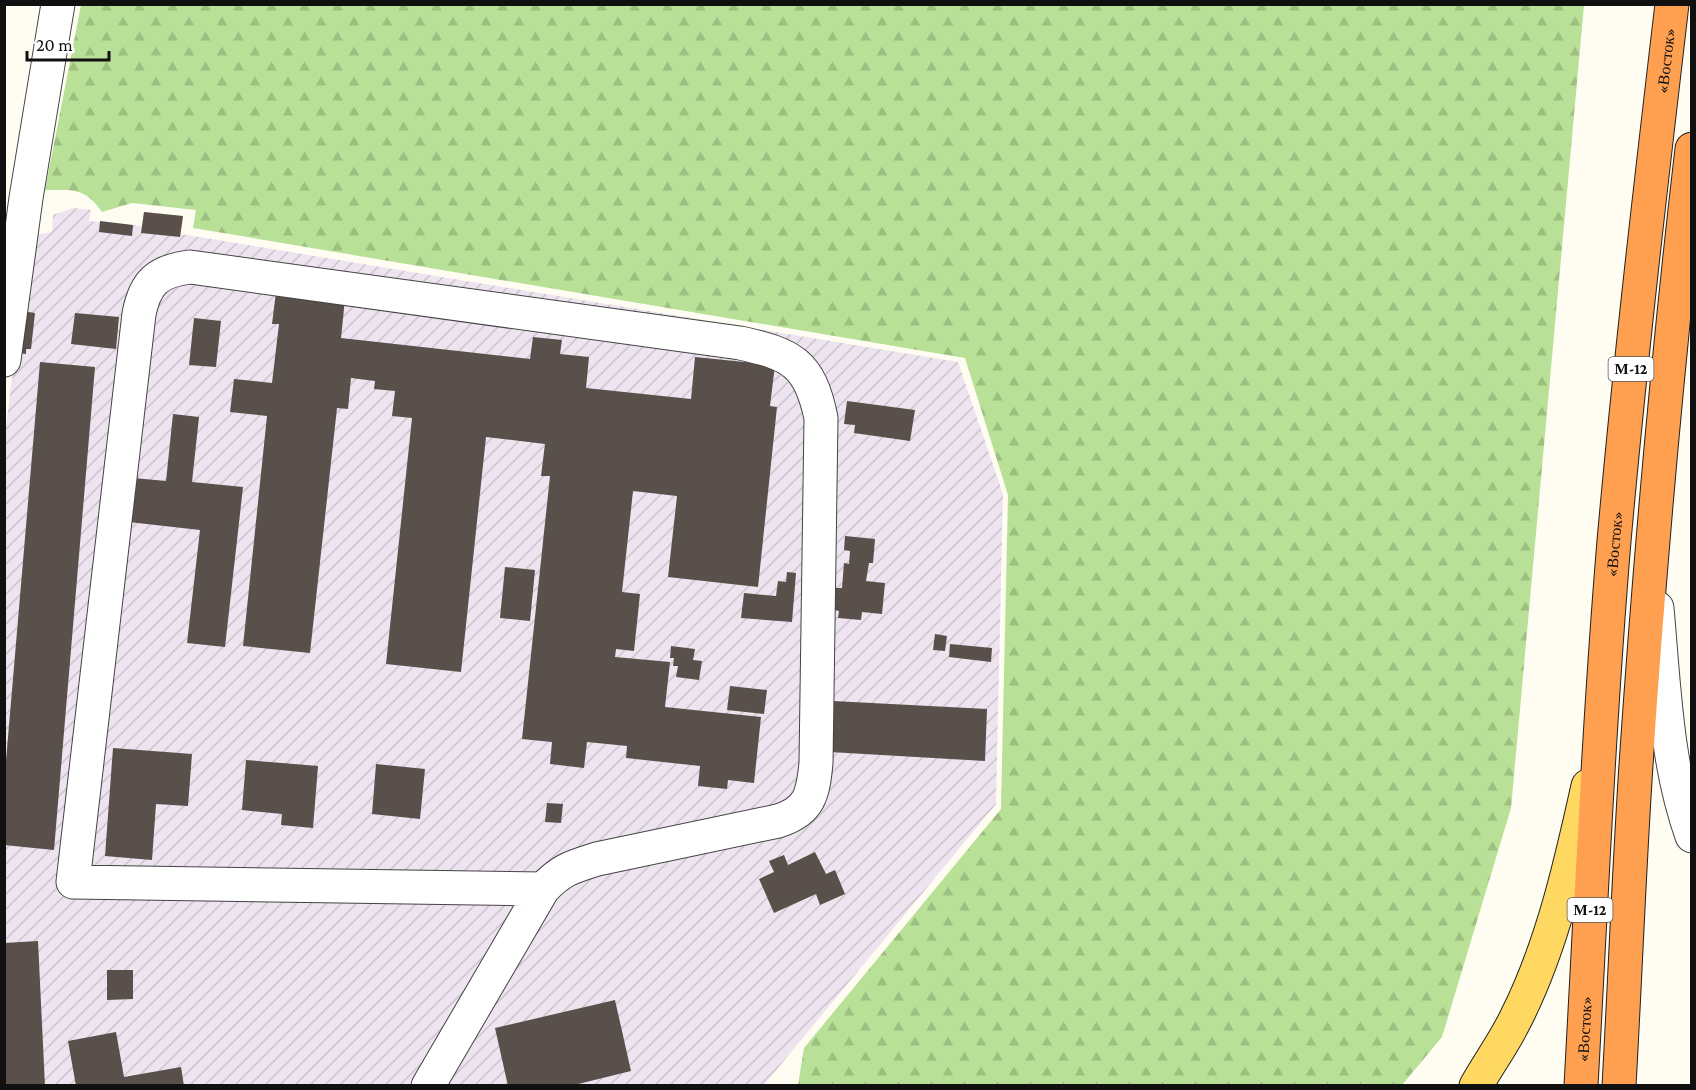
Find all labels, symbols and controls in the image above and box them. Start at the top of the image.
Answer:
scale bar [27,24,110,62]
street label: «Восток» [1654,27,1678,95]
text: 20 m [36,35,73,55]
road number: М-12 [1608,357,1654,381]
street label: «Восток» [1603,510,1626,578]
road number: М-12 [1568,898,1612,922]
street label: «Восток» [1574,996,1595,1063]

